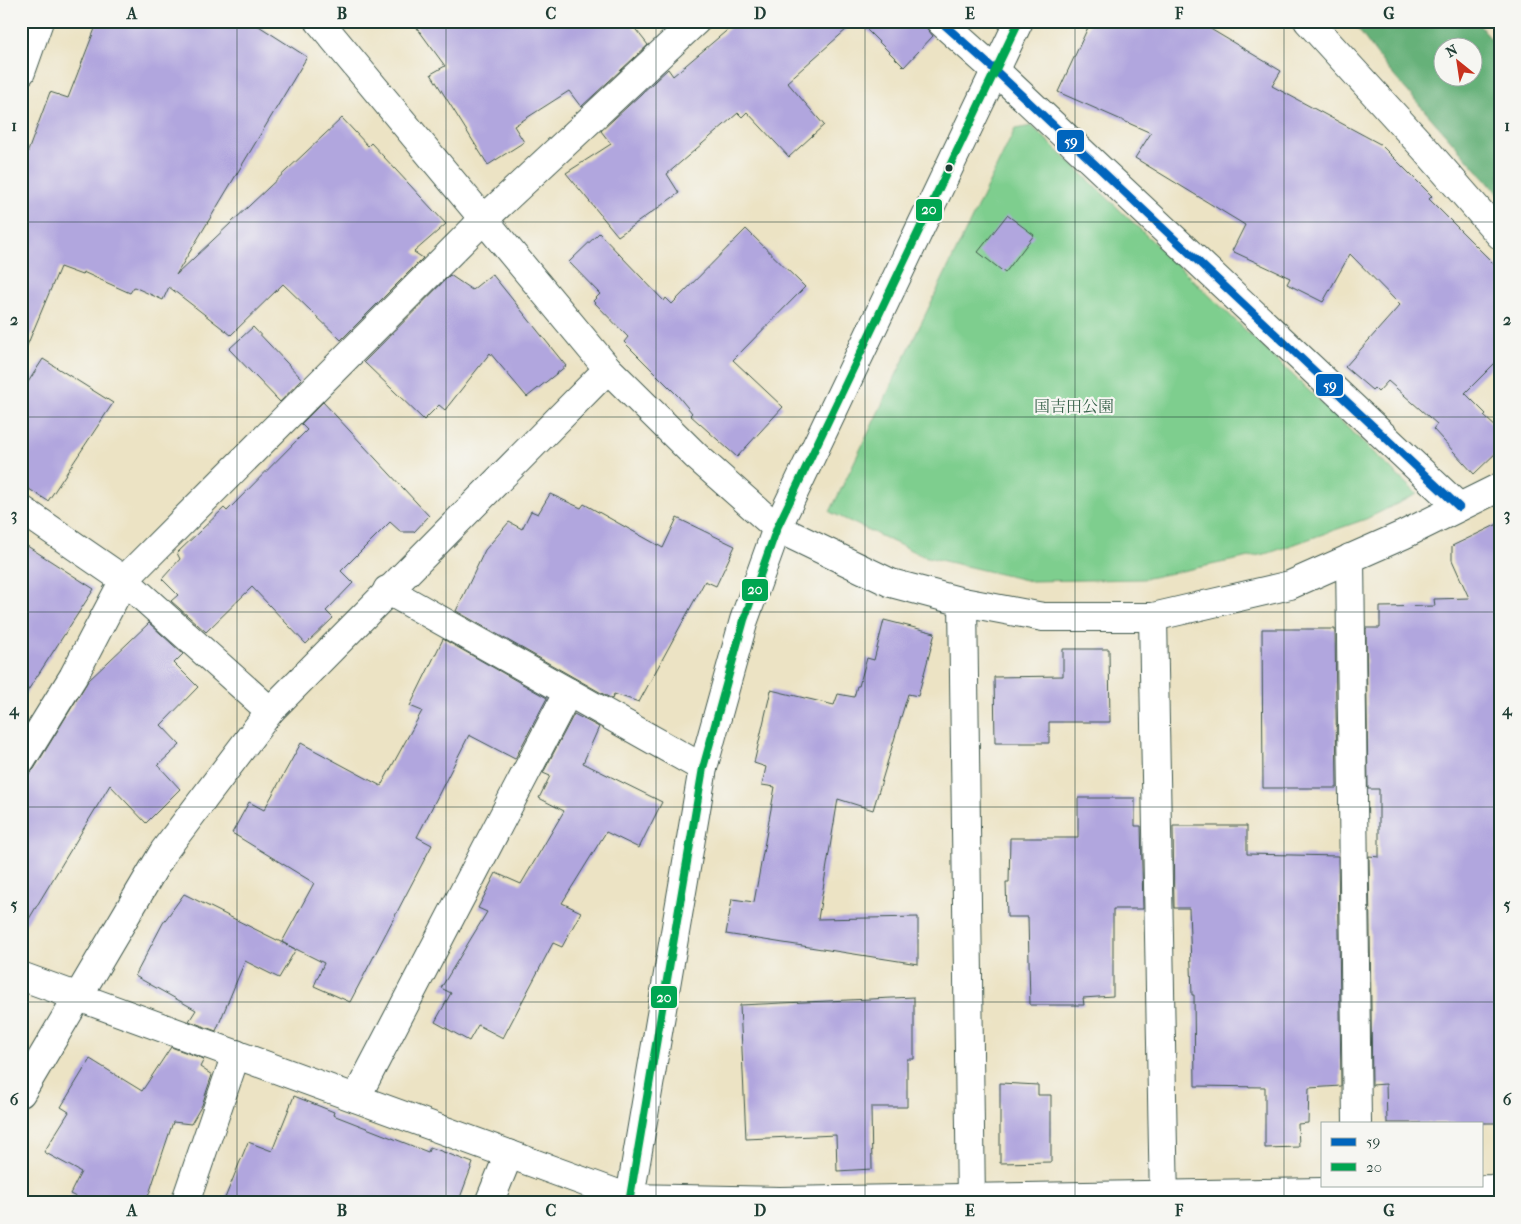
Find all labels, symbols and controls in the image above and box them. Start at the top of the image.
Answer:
text: A [126,4,138,23]
text: B [337,4,347,23]
text: C [546,4,557,23]
text: D [754,4,766,23]
text: E [965,4,975,23]
text: F [1174,4,1184,23]
text: G [1383,4,1395,23]
north arrow [1434,38,1484,88]
text: N [1443,41,1461,61]
text: 1 [11,116,17,135]
text: 1 [1504,116,1510,135]
line badge: 59 [1056,129,1085,153]
text: 59 [1064,133,1078,150]
unlabelled marker [944,163,954,173]
line badge: 20 [915,198,943,222]
text: 20 [922,201,937,218]
text: 2 [10,310,18,329]
text: 2 [1503,310,1511,329]
line badge: 59 [1315,373,1344,397]
text: 59 [1323,377,1337,394]
park label: 国吉田公園 [1034,397,1114,416]
text: 3 [11,505,17,525]
text: 3 [1504,505,1510,525]
line badge: 20 [741,578,769,602]
text: 20 [748,581,763,598]
text: 4 [8,700,20,720]
text: 4 [1501,700,1513,720]
text: 5 [11,895,18,914]
text: 5 [1504,895,1511,914]
line badge: 20 [650,985,678,1009]
text: 20 [657,989,672,1006]
text: 6 [10,1090,19,1109]
text: 6 [1503,1090,1512,1109]
legend [1321,1122,1484,1186]
text: 59 [1366,1132,1380,1150]
text: 20 [1366,1158,1382,1176]
text: A [126,1201,138,1220]
text: B [337,1201,347,1220]
text: C [546,1201,557,1220]
text: D [754,1201,766,1220]
text: E [965,1201,975,1220]
text: F [1174,1201,1184,1220]
text: G [1383,1201,1395,1220]

